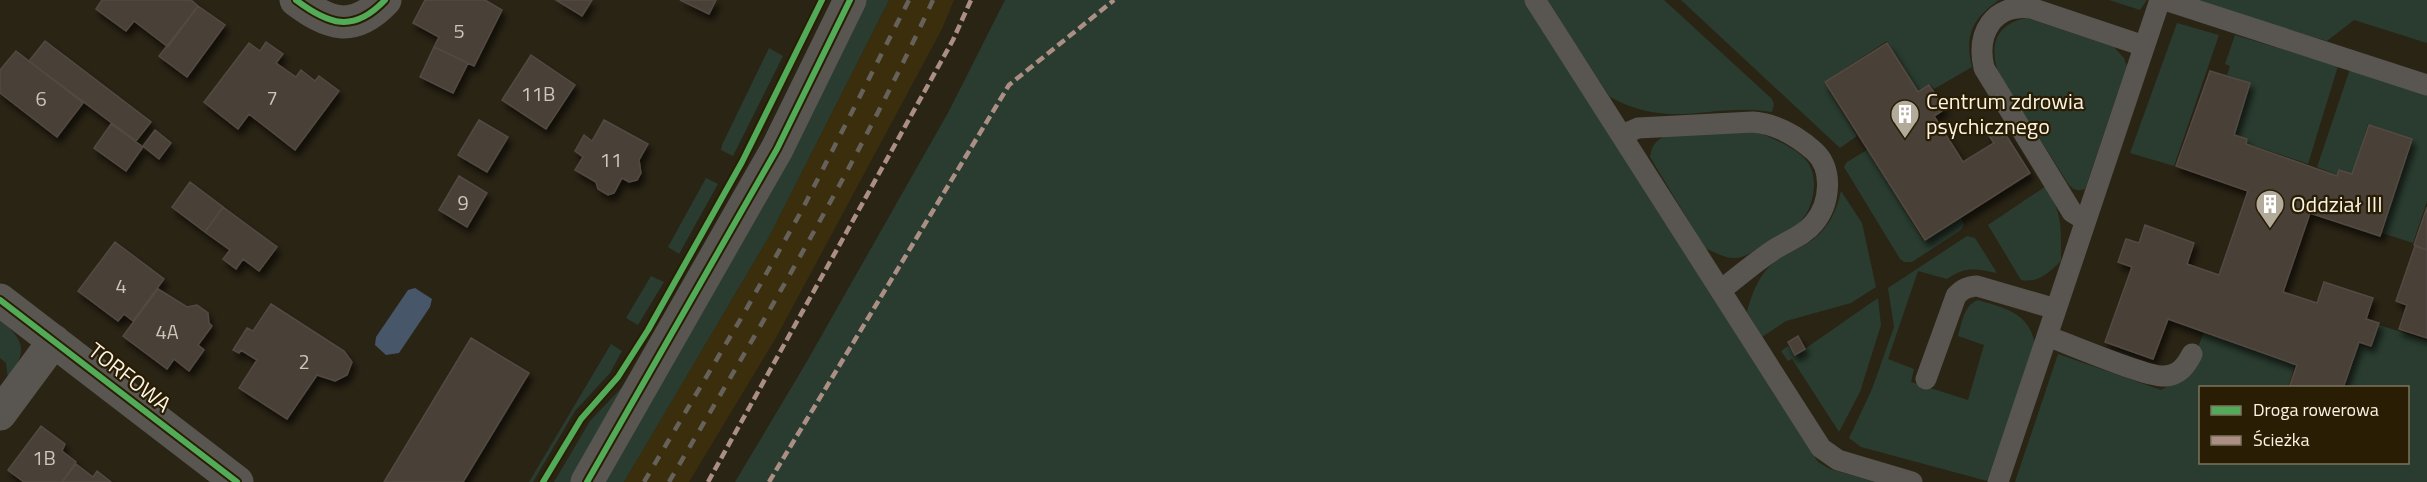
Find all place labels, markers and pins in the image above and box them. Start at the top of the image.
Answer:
place label: Centrum zdrowia psychicznego [1926,84,2084,143]
building icon: Centrum zdrowia psychicznego [1889,98,1921,140]
place label: Oddział III [2291,187,2383,221]
building icon: Oddział III [2254,188,2286,230]

